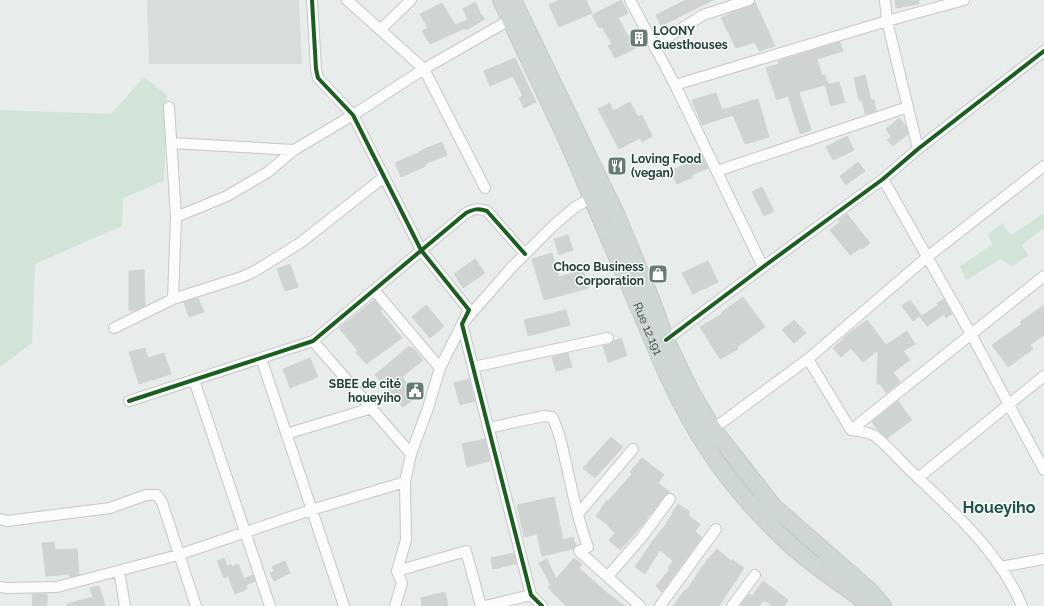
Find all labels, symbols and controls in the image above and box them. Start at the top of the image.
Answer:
place label: LOONY Guesthouses [653,24,728,52]
building icon: LOONY Guesthouses [628,27,650,49]
place label: Loving Food (vegan) [631,152,701,180]
restaurant icon: Loving Food (vegan) [606,155,628,177]
place label: Choco Business Corporation [554,260,644,288]
shop icon: Choco Business Corporation [647,263,669,285]
street label: Rue 12.191 [630,300,665,357]
place label: SBEE de cité houeyiho [329,377,401,405]
public building icon: SBEE de cité houeyiho [404,380,426,402]
district label: Houeyiho [963,498,1036,517]

